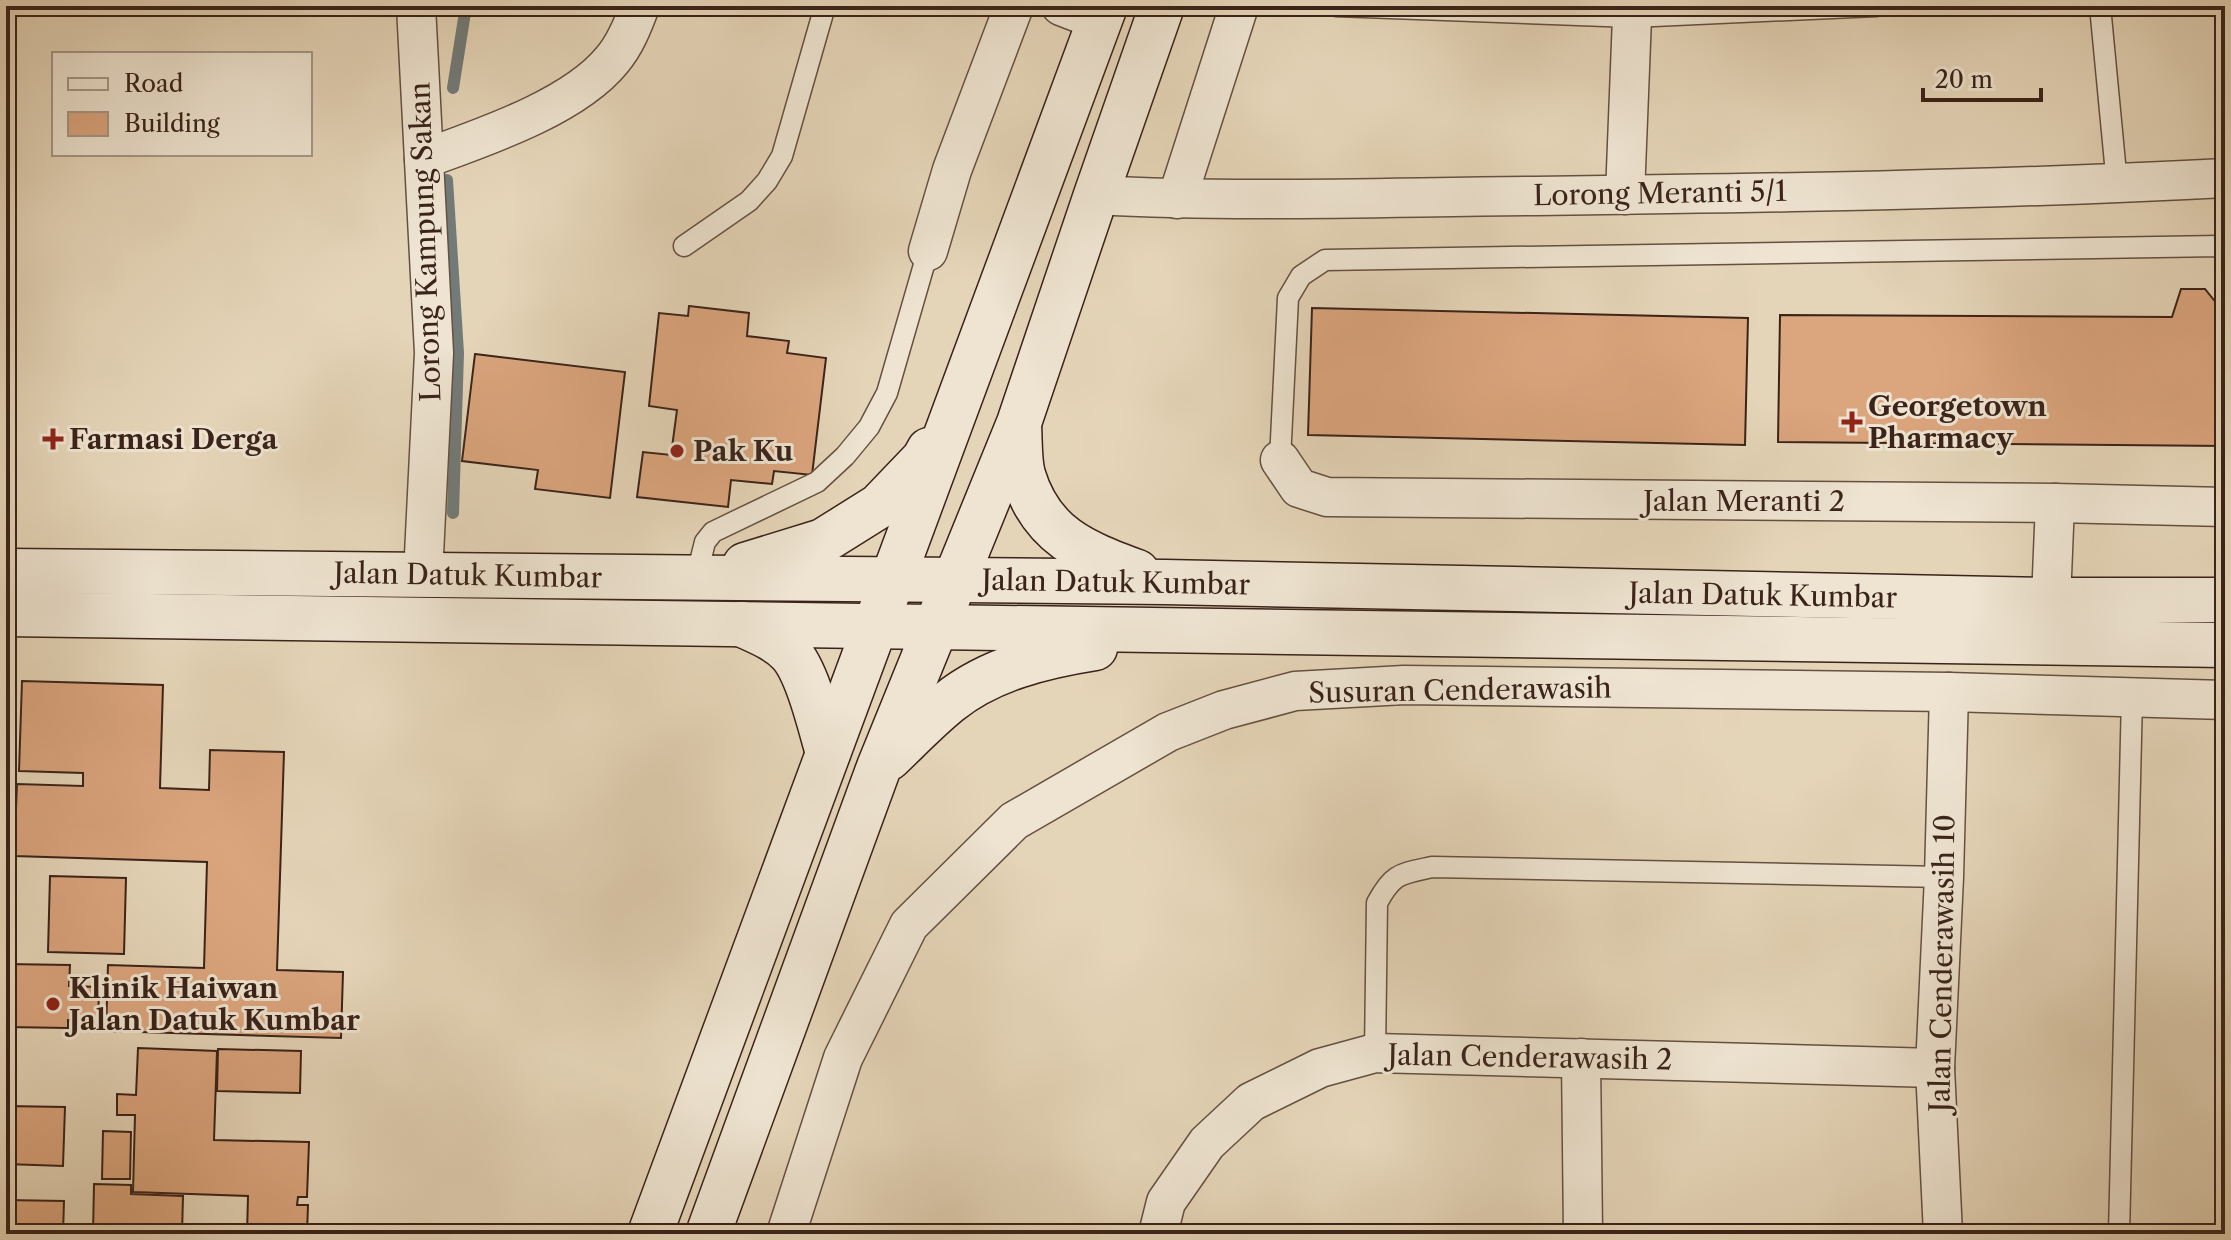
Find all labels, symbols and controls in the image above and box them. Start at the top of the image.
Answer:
legend [52,52,312,156]
scale bar [1923,52,2041,102]
text: 20 m [1935,65,1993,94]
text: Road [124,69,184,98]
street label: Lorong Kampung Sakan [402,81,448,403]
text: Building [124,109,220,138]
street label: Lorong Meranti 5/1 [1533,174,1787,212]
place label: Georgetown Pharmacy [1868,389,2047,455]
marker: Georgetown Pharmacy [1843,413,1861,431]
place label: Farmasi Derga [69,422,278,456]
marker: Farmasi Derga [44,430,62,448]
place label: Pak Ku [693,434,793,468]
marker: Pak Ku [668,442,686,460]
street label: Jalan Meranti 2 [1639,484,1845,518]
street label: Jalan Datuk Kumbar [329,556,603,594]
street label: Jalan Datuk Kumbar [977,563,1251,601]
street label: Jalan Datuk Kumbar [1624,576,1898,614]
street label: Susuran Cenderawasih [1308,670,1612,710]
street label: Jalan Cenderawasih 10 [1922,814,1962,1116]
place label: Klinik Haiwan Jalan Datuk Kumbar [64,971,360,1037]
marker: Klinik Haiwan Jalan Datuk Kumbar [44,995,62,1013]
street label: Jalan Cenderawasih 2 [1383,1037,1673,1076]

